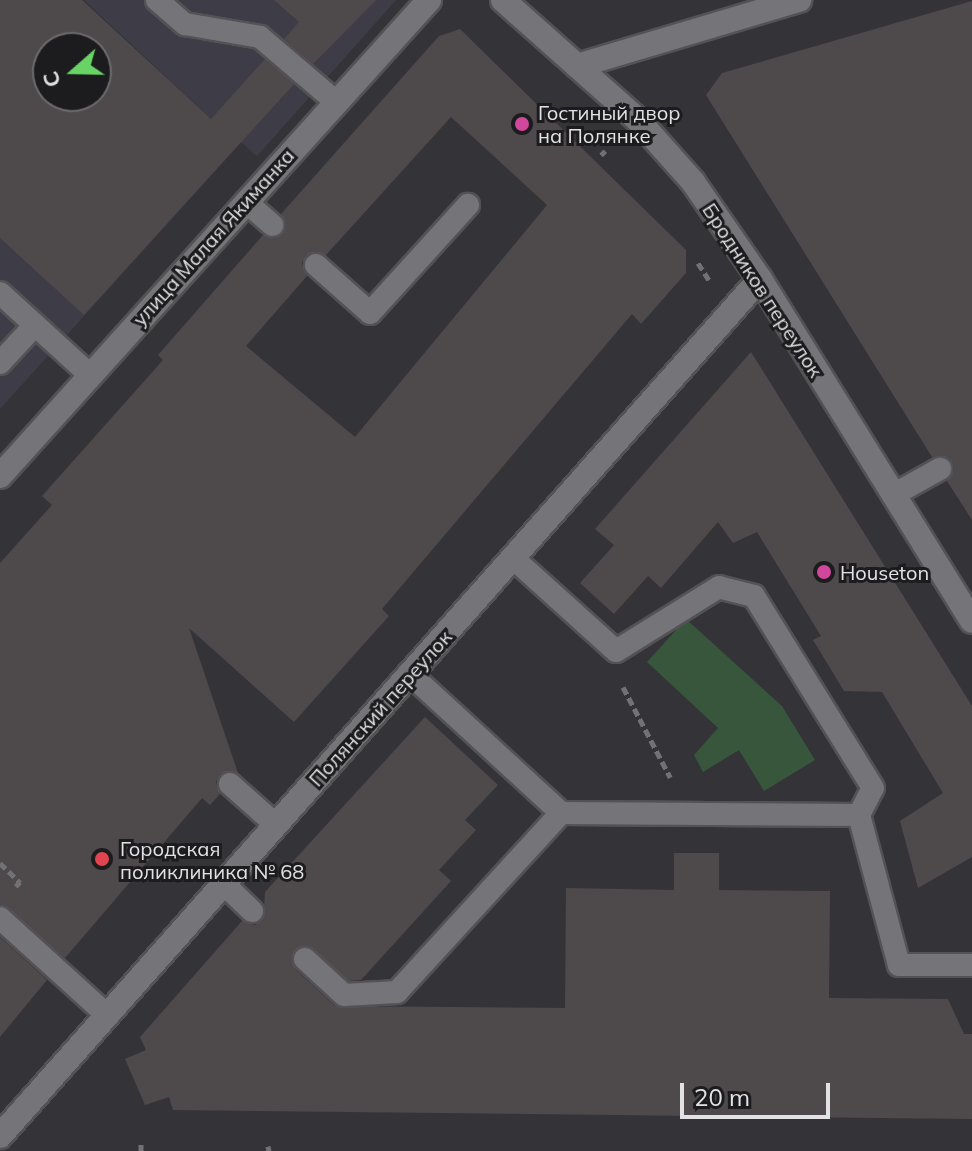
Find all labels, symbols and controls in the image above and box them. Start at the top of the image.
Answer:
north arrow [32,32,112,112]
text: С [36,68,67,91]
place label: Гостиный двор на Полянке [538,100,681,147]
marker: Гостиный двор на Полянке [513,115,531,133]
street label: улица Малая Якиманка [127,144,299,330]
street label: Бродников переулок [698,199,828,381]
place label: Houseton [840,560,929,584]
marker: Houseton [815,563,833,581]
street label: Полянский переулок [304,625,456,791]
place label: Городская поликлиника № 68 [120,836,304,883]
marker: Городская поликлиника № 68 [91,848,113,870]
scale bar [684,1067,834,1117]
text: 20 m [694,1082,750,1112]

